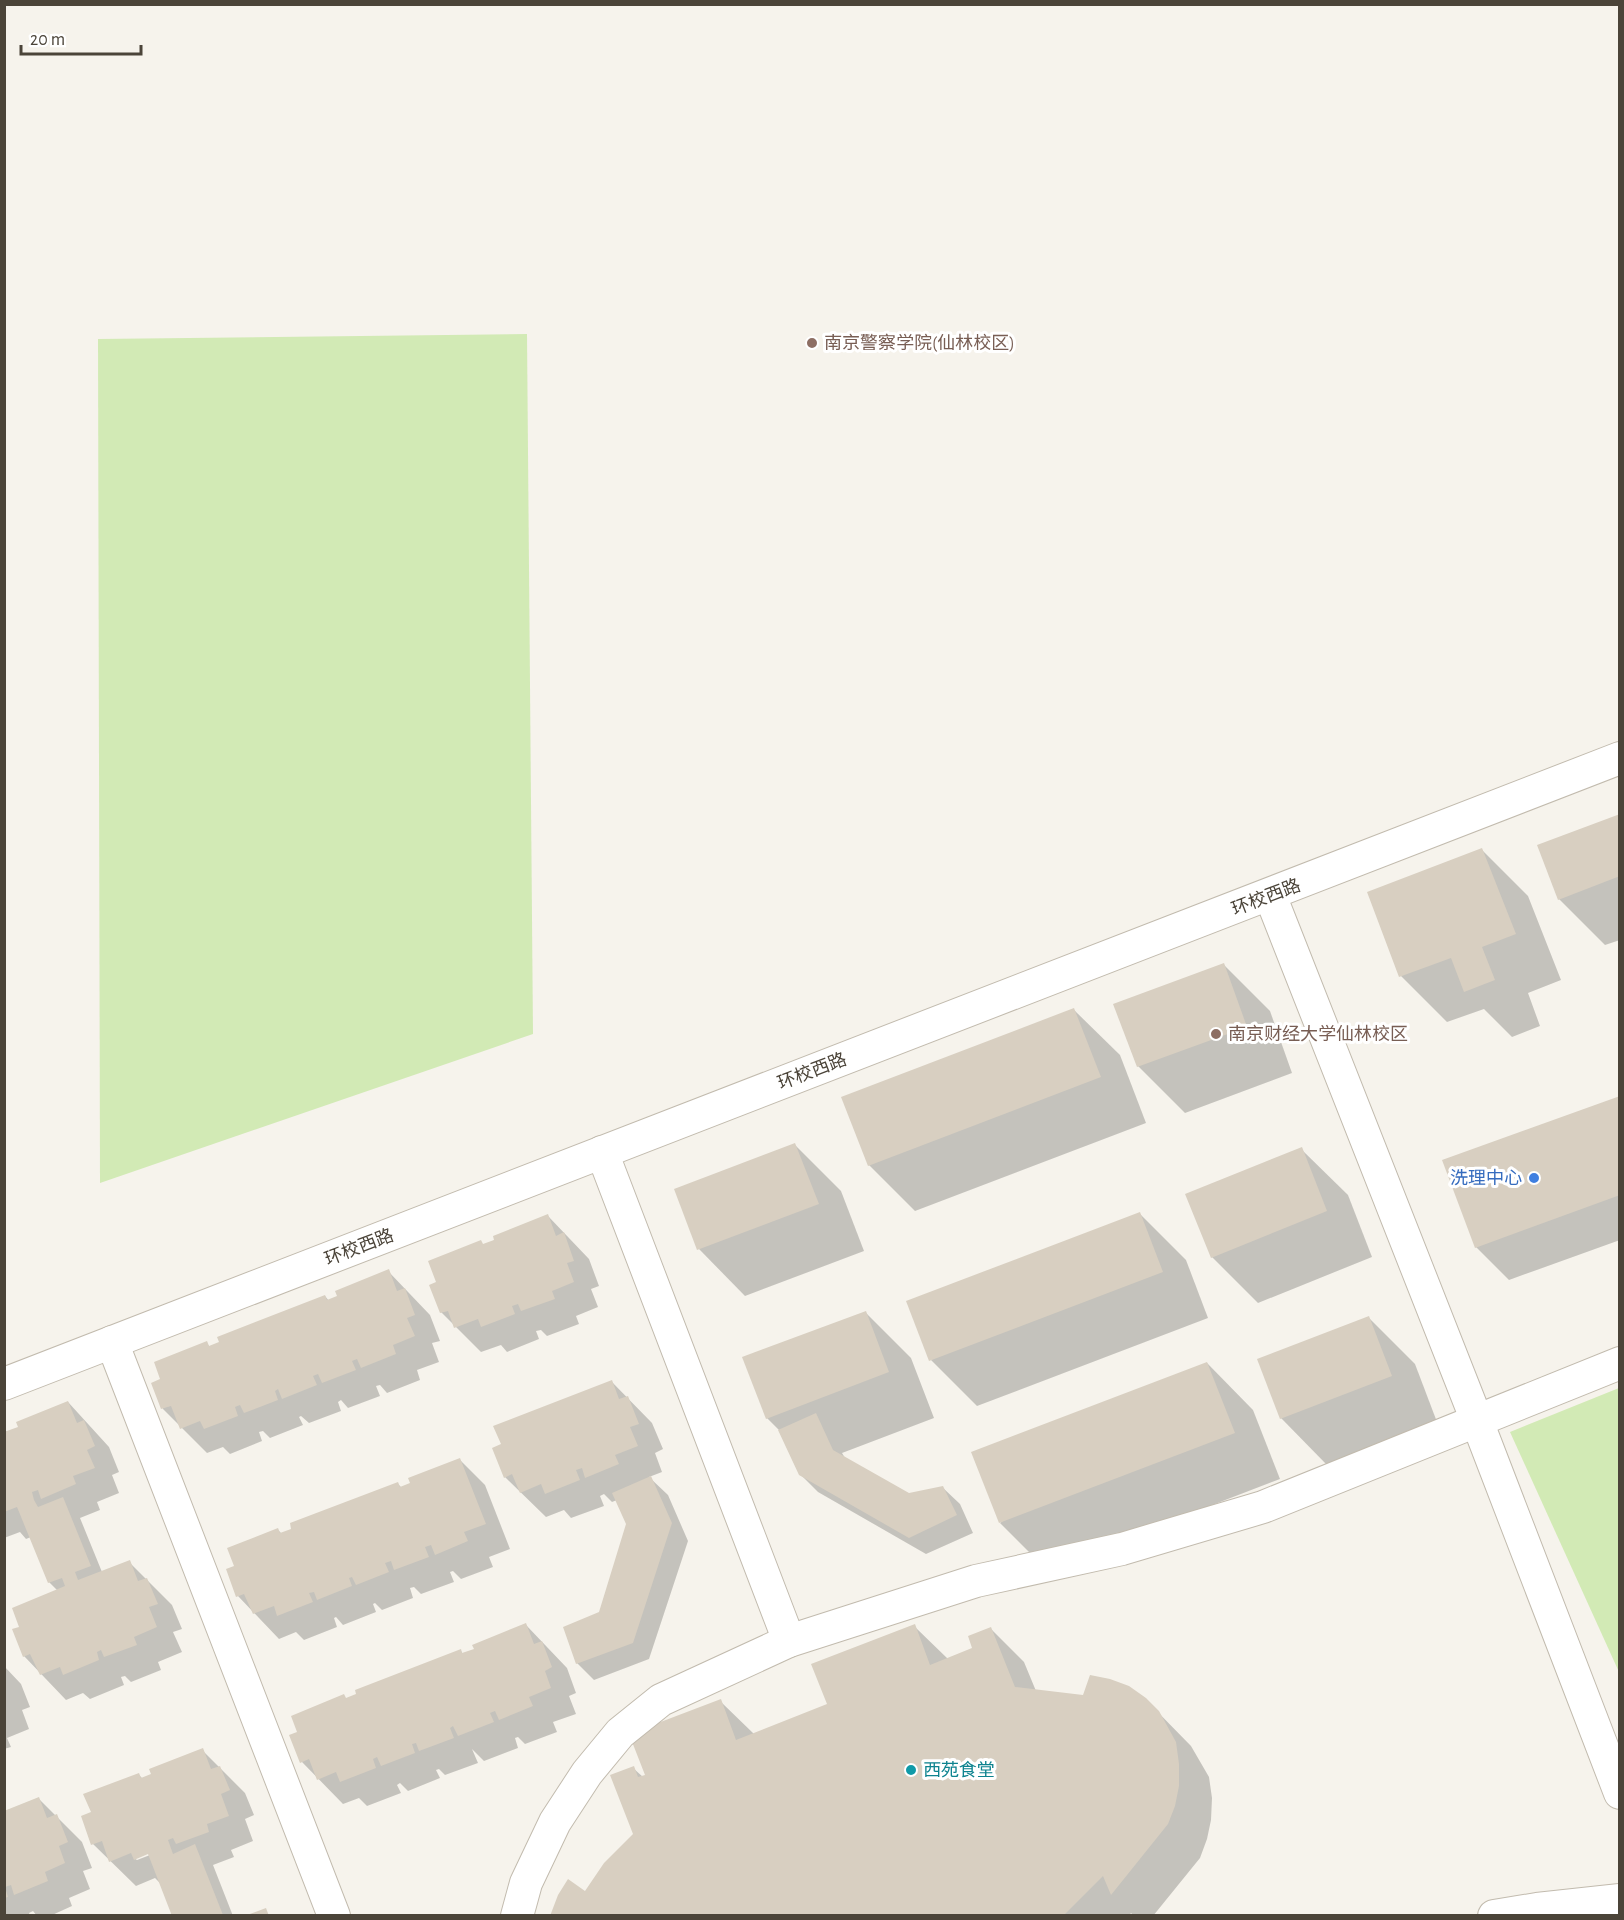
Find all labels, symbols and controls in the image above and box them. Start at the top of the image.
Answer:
scale bar [21,18,141,56]
text: 20 m [30,31,65,49]
place label: 南京警察学院(仙林校区) [824,333,1015,353]
marker: 南京警察学院(仙林校区) [805,336,819,350]
street label: 环校西路 [1229,875,1303,919]
place label: 南京财经大学仙林校区 [1228,1024,1408,1044]
marker: 南京财经大学仙林校区 [1209,1027,1223,1041]
street label: 环校西路 [775,1049,849,1093]
place label: 洗理中心 [1450,1168,1522,1188]
marker: 洗理中心 [1527,1171,1541,1185]
street label: 环校西路 [322,1225,396,1269]
place label: 西苑食堂 [923,1760,995,1780]
marker: 西苑食堂 [904,1763,918,1777]

